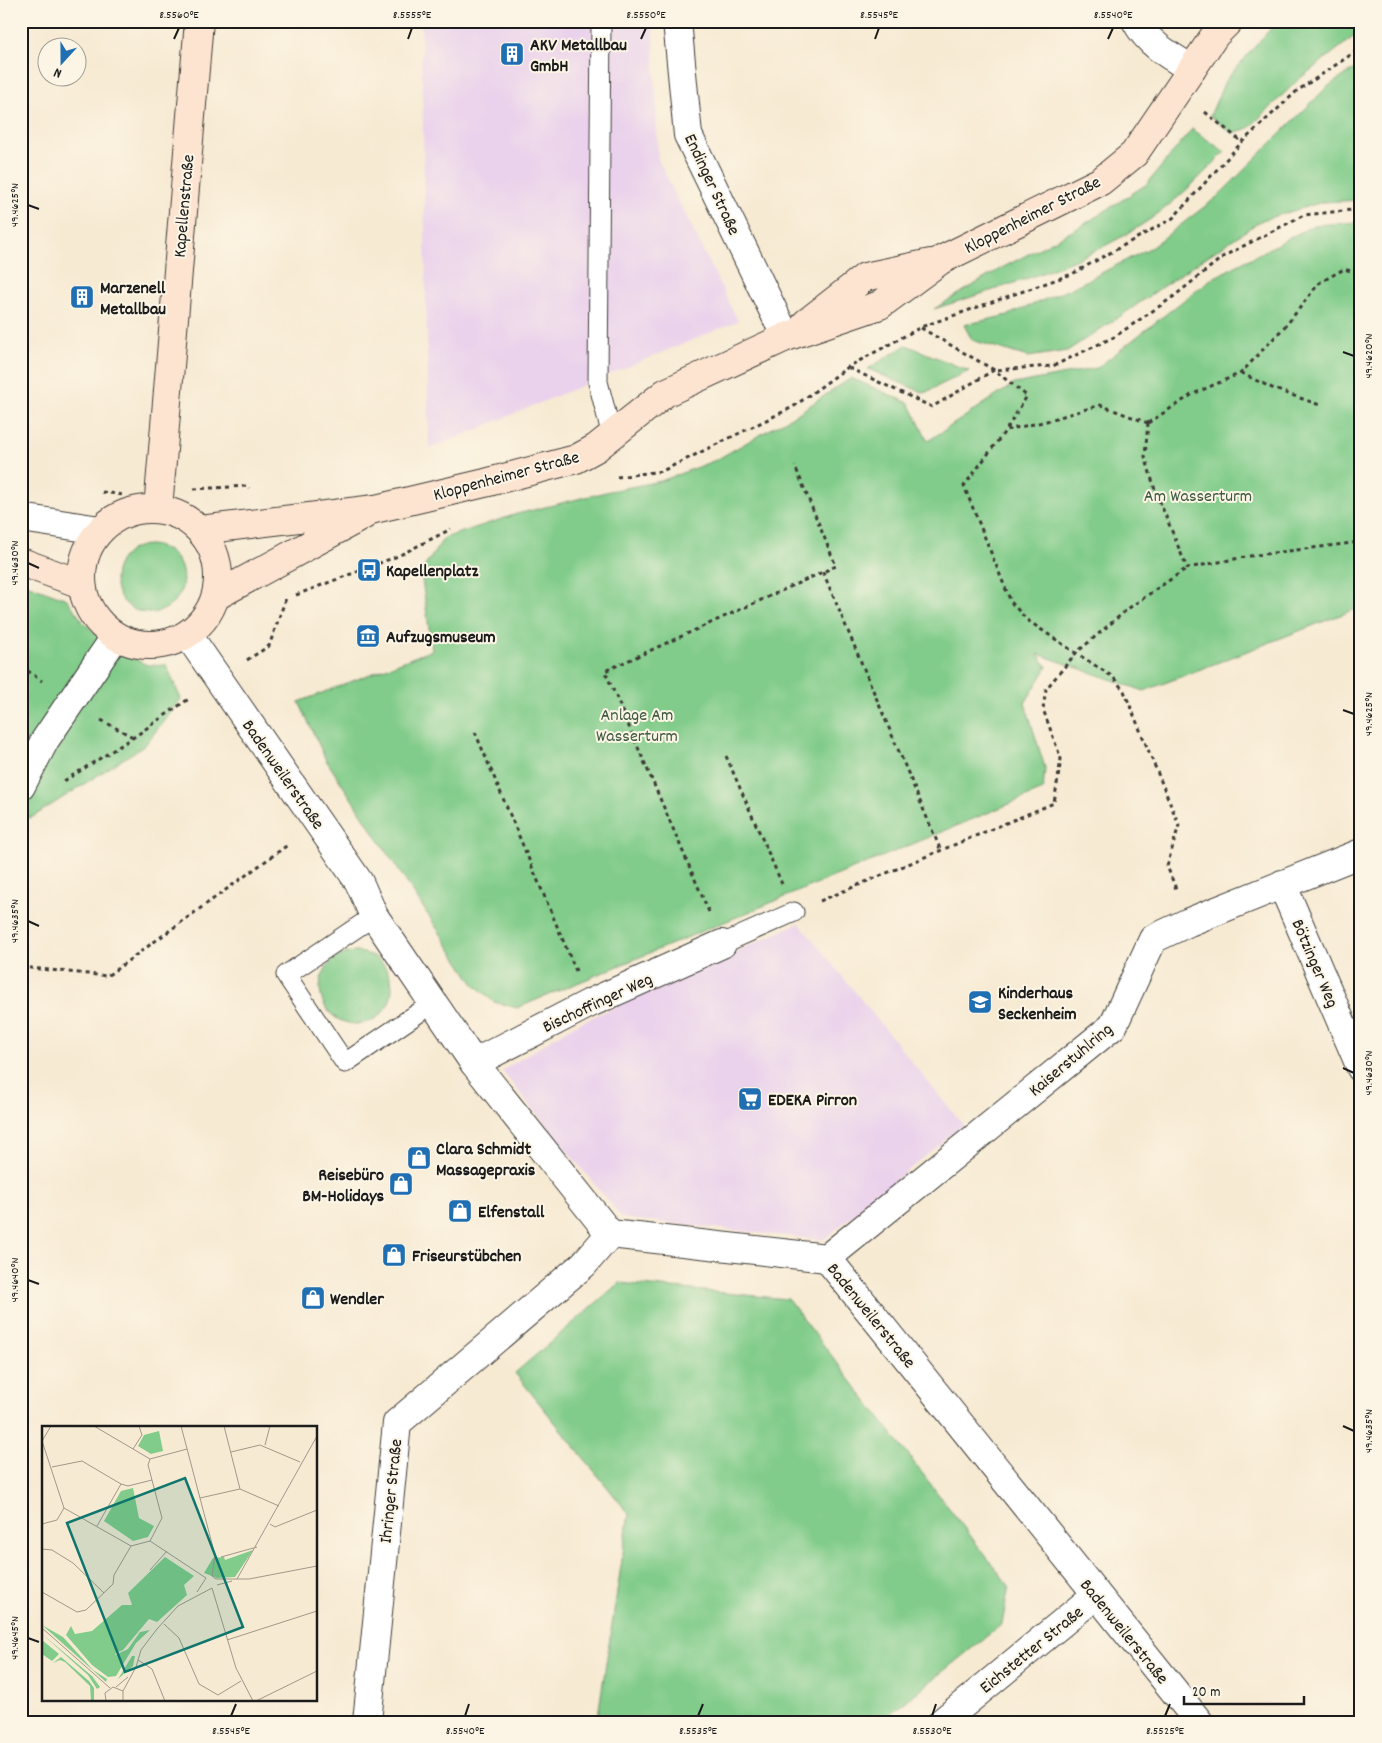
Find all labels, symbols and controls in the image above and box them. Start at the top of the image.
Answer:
text: 8.5560°E [159,7,199,24]
text: 8.5555°E [393,7,432,24]
text: 8.5550°E [626,7,666,24]
text: 8.5545°E [860,7,898,24]
text: 8.5540°E [1094,7,1133,24]
place label: AKV Metallbau GmbH [530,34,627,80]
north arrow [38,38,88,88]
building icon: AKV Metallbau GmbH [499,41,525,67]
text: N [51,62,65,83]
street label: Endinger Straße [676,130,745,240]
street label: Kapellenstraße [169,153,202,259]
street label: Kloppenheimer Straße [961,171,1106,261]
text: 49.4625°N [7,183,24,227]
place label: Marzenell Metallbau [100,277,166,323]
building icon: Marzenell Metallbau [69,284,95,310]
text: 49.4620°N [1361,333,1378,378]
street label: Kloppenheimer Straße [431,446,582,509]
park label: Am Wasserturm [1144,485,1252,510]
text: 49.4630°N [7,540,24,585]
bus stop icon: Kapellenplatz [356,557,382,583]
place label: Kapellenplatz [386,560,478,585]
museum icon: Aufzugsmuseum [355,623,381,649]
place label: Aufzugsmuseum [386,626,496,651]
text: 49.4625°N [1361,692,1378,736]
park label: Anlage Am Wasserturm [596,704,678,750]
street label: Badenweilerstraße [235,715,329,836]
text: 49.4635°N [7,899,24,943]
street label: Bötzinger Weg [1284,916,1344,1012]
street label: Bischoffinger Weg [539,968,657,1041]
place label: Kinderhaus Seckenheim [998,982,1077,1028]
school or university icon: Kinderhaus Seckenheim [967,989,993,1015]
street label: Kaiserstuhlring [1024,1018,1119,1104]
text: 49.4630°N [1361,1050,1378,1095]
supermarket icon: EDEKA Pirron [737,1086,763,1112]
place label: EDEKA Pirron [768,1089,857,1114]
place label: Clara Schmidt Massagepraxis [436,1138,536,1184]
shop icon: Clara Schmidt Massagepraxis [406,1145,432,1171]
place label: Reisebüro BM-Holidays [302,1164,384,1210]
shop icon: Reisebüro BM-Holidays [388,1171,414,1197]
shop icon: Elfenstall [447,1198,473,1224]
place label: Elfenstall [478,1201,545,1226]
shop icon: Friseurstübchen [381,1242,407,1268]
place label: Friseurstübchen [412,1245,521,1270]
text: 49.4640°N [7,1258,24,1302]
street label: Badenweilerstraße [820,1259,920,1375]
shop icon: Wendler [300,1285,326,1311]
place label: Wendler [330,1288,384,1313]
text: 49.4635°N [1361,1409,1378,1453]
inset map [42,1426,318,1700]
street label: Ihringer Straße [375,1438,410,1545]
street label: Badenweilerstraße [1073,1575,1173,1691]
street label: Eichstetter Straße [975,1601,1090,1701]
text: 49.4645°N [7,1616,24,1660]
scale bar [1184,1673,1304,1705]
text: 20 m [1192,1682,1220,1704]
text: 8.5545°E [212,1723,250,1740]
text: 8.5540°E [446,1723,485,1740]
text: 8.5535°E [679,1723,718,1740]
text: 8.5530°E [912,1723,952,1740]
text: 8.5525°E [1146,1723,1185,1740]

